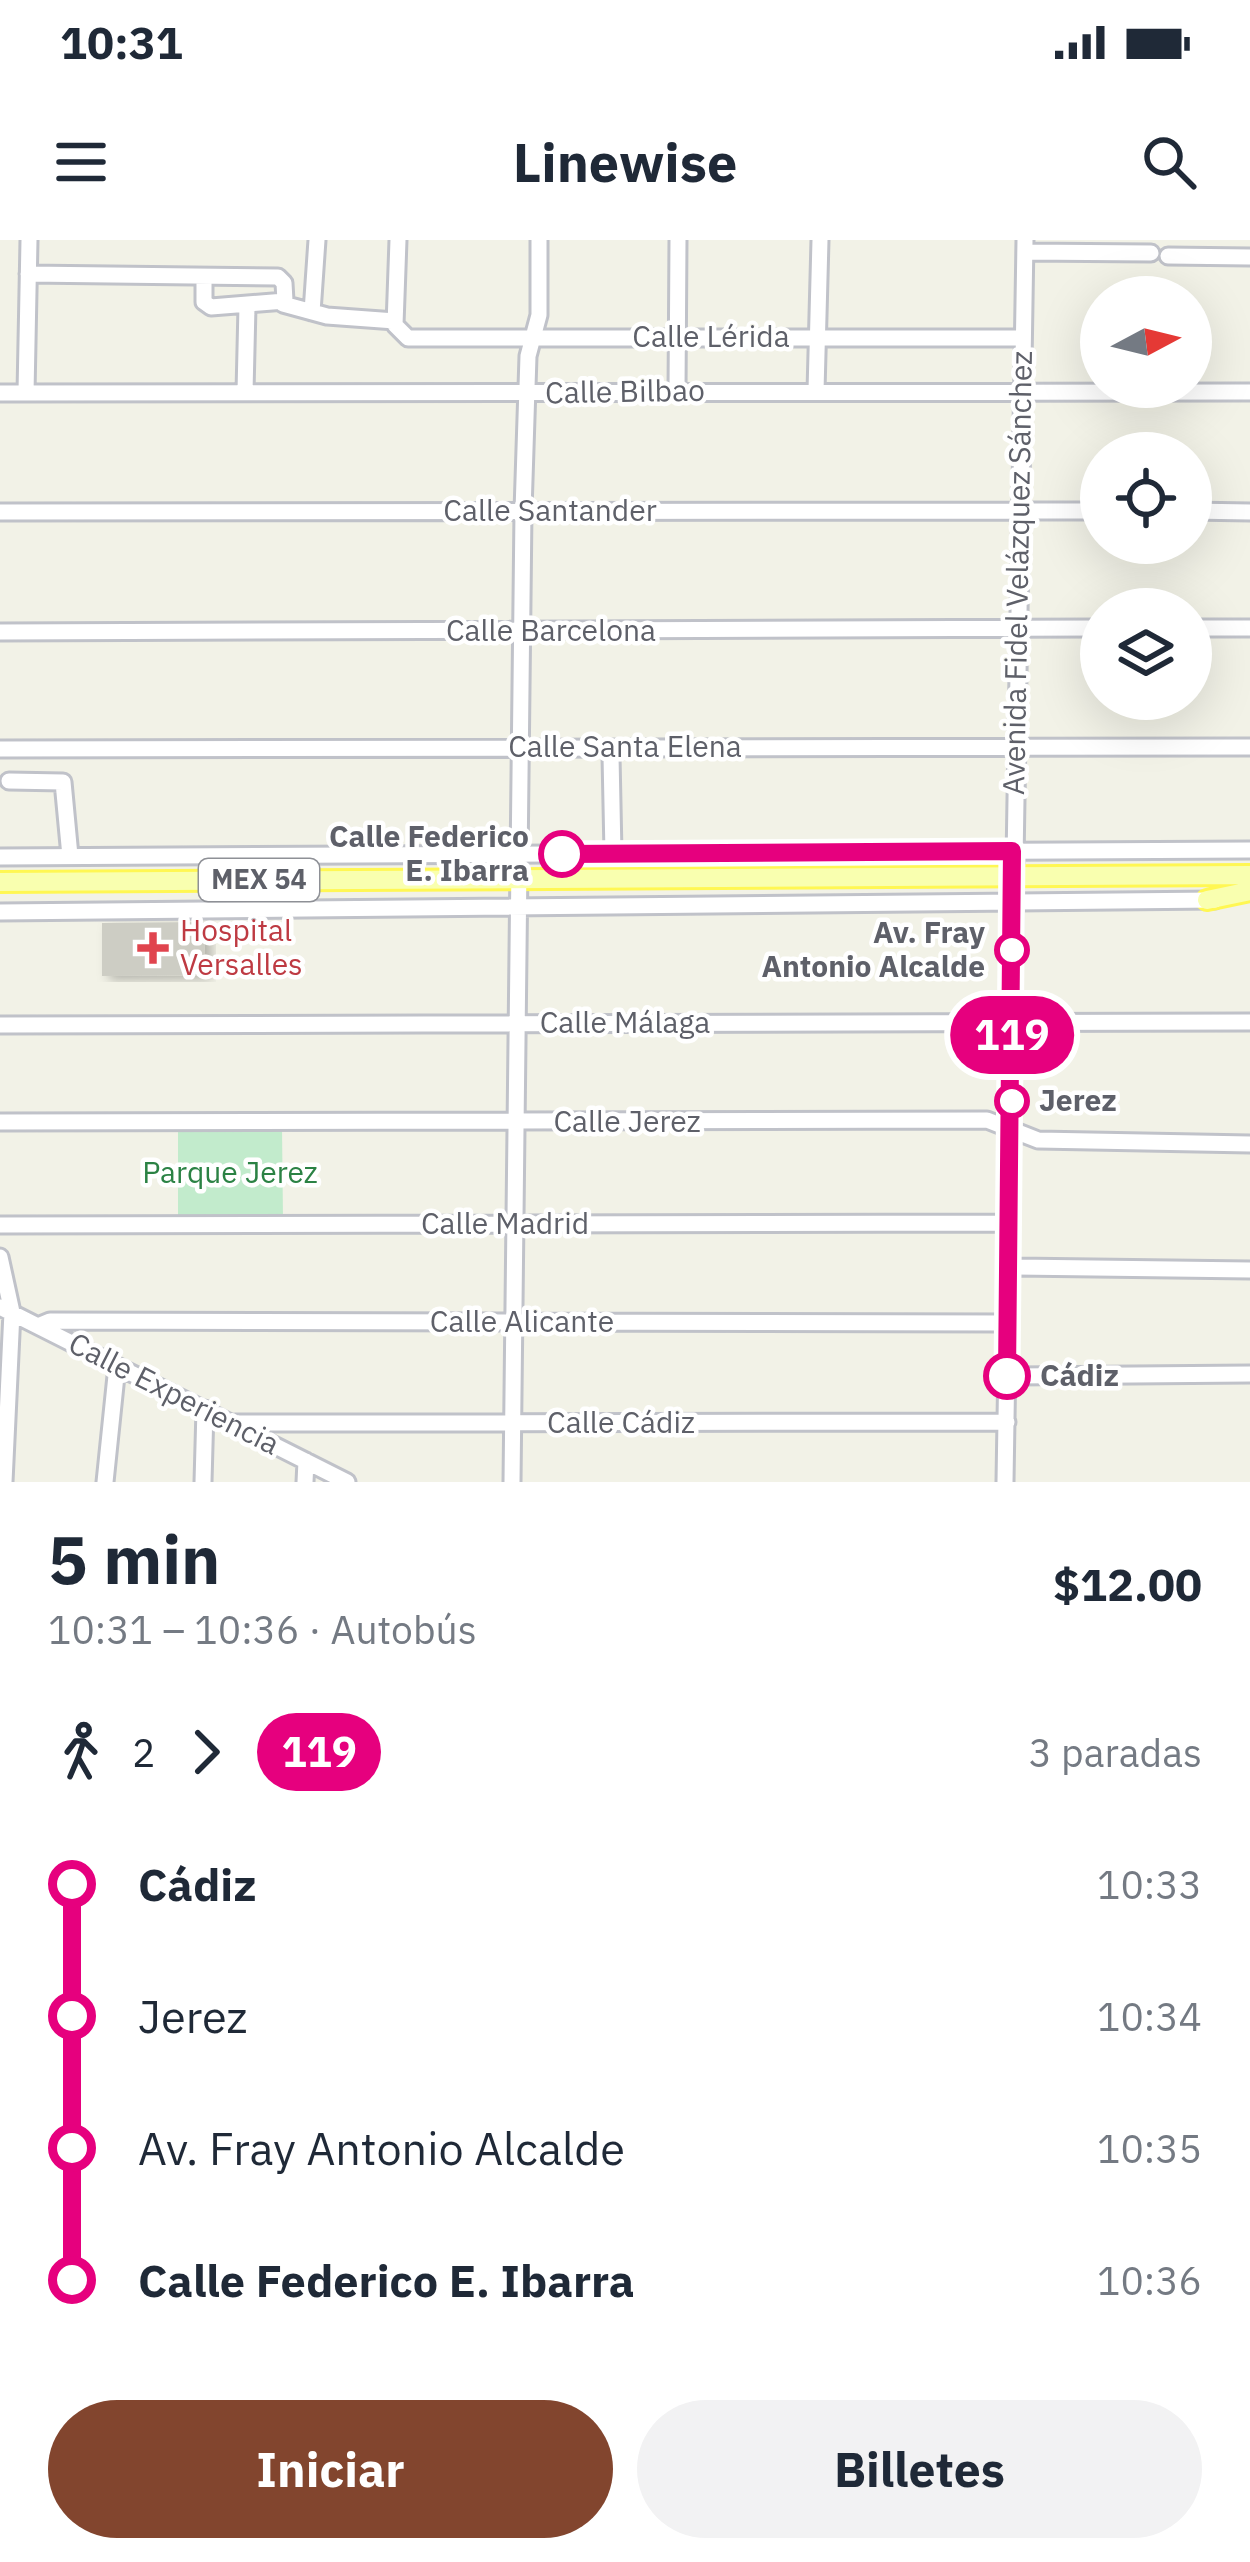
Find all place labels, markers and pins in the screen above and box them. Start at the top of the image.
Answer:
place label: Calle Federico E. Ibarra [329,816,529,889]
marker: Calle Federico E. Ibarra [540,832,584,876]
place label: Hospital Versalles [180,910,303,983]
place label: Av. Fray Antonio Alcalde [761,912,985,985]
marker: Hospital Versalles [137,932,169,964]
marker: Av. Fray Antonio Alcalde [996,934,1028,966]
place label: Jerez [1039,1080,1117,1119]
marker: Jerez [996,1085,1028,1117]
marker: Cádiz [985,1354,1029,1398]
place label: Cádiz [1040,1355,1119,1394]

